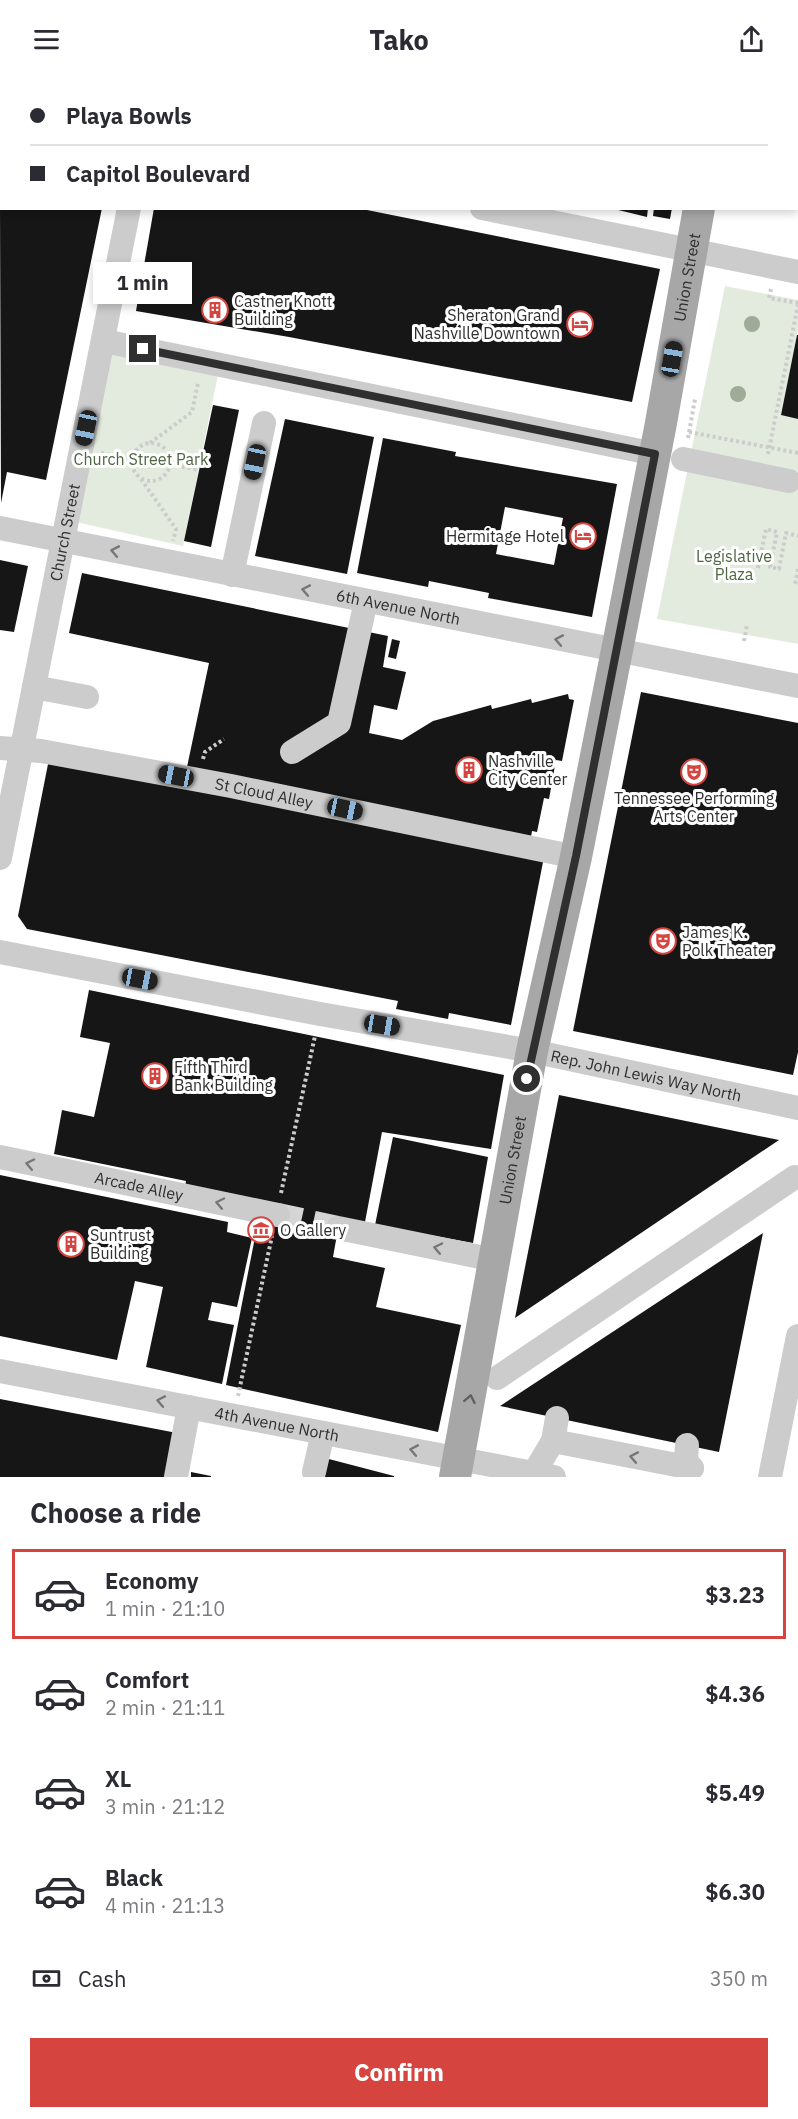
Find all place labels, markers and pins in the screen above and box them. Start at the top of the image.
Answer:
place label: Castner Knott Building [234,291,332,329]
building icon: Castner Knott Building [200,295,230,325]
place label: Sheraton Grand Nashville Downtown [414,305,560,343]
hotel icon: Sheraton Grand Nashville Downtown [565,309,595,339]
hotel icon: Hermitage Hotel [568,521,598,551]
place label: Hermitage Hotel [446,526,564,546]
place label: Nashville City Center [488,751,567,789]
building icon: Nashville City Center [454,755,484,785]
theatre icon: Tennessee Performing Arts Center [679,757,709,787]
place label: Tennessee Performing Arts Center [614,788,775,826]
place label: James K. Polk Theater [682,922,773,960]
theatre icon: James K. Polk Theater [648,926,678,956]
place label: Fifth Third Bank Building [174,1057,274,1095]
building icon: Fifth Third Bank Building [140,1061,170,1091]
museum icon: O Gallery [246,1215,276,1245]
place label: O Gallery [280,1220,346,1240]
place label: Suntrust Building [90,1225,151,1263]
building icon: Suntrust Building [56,1229,86,1259]

